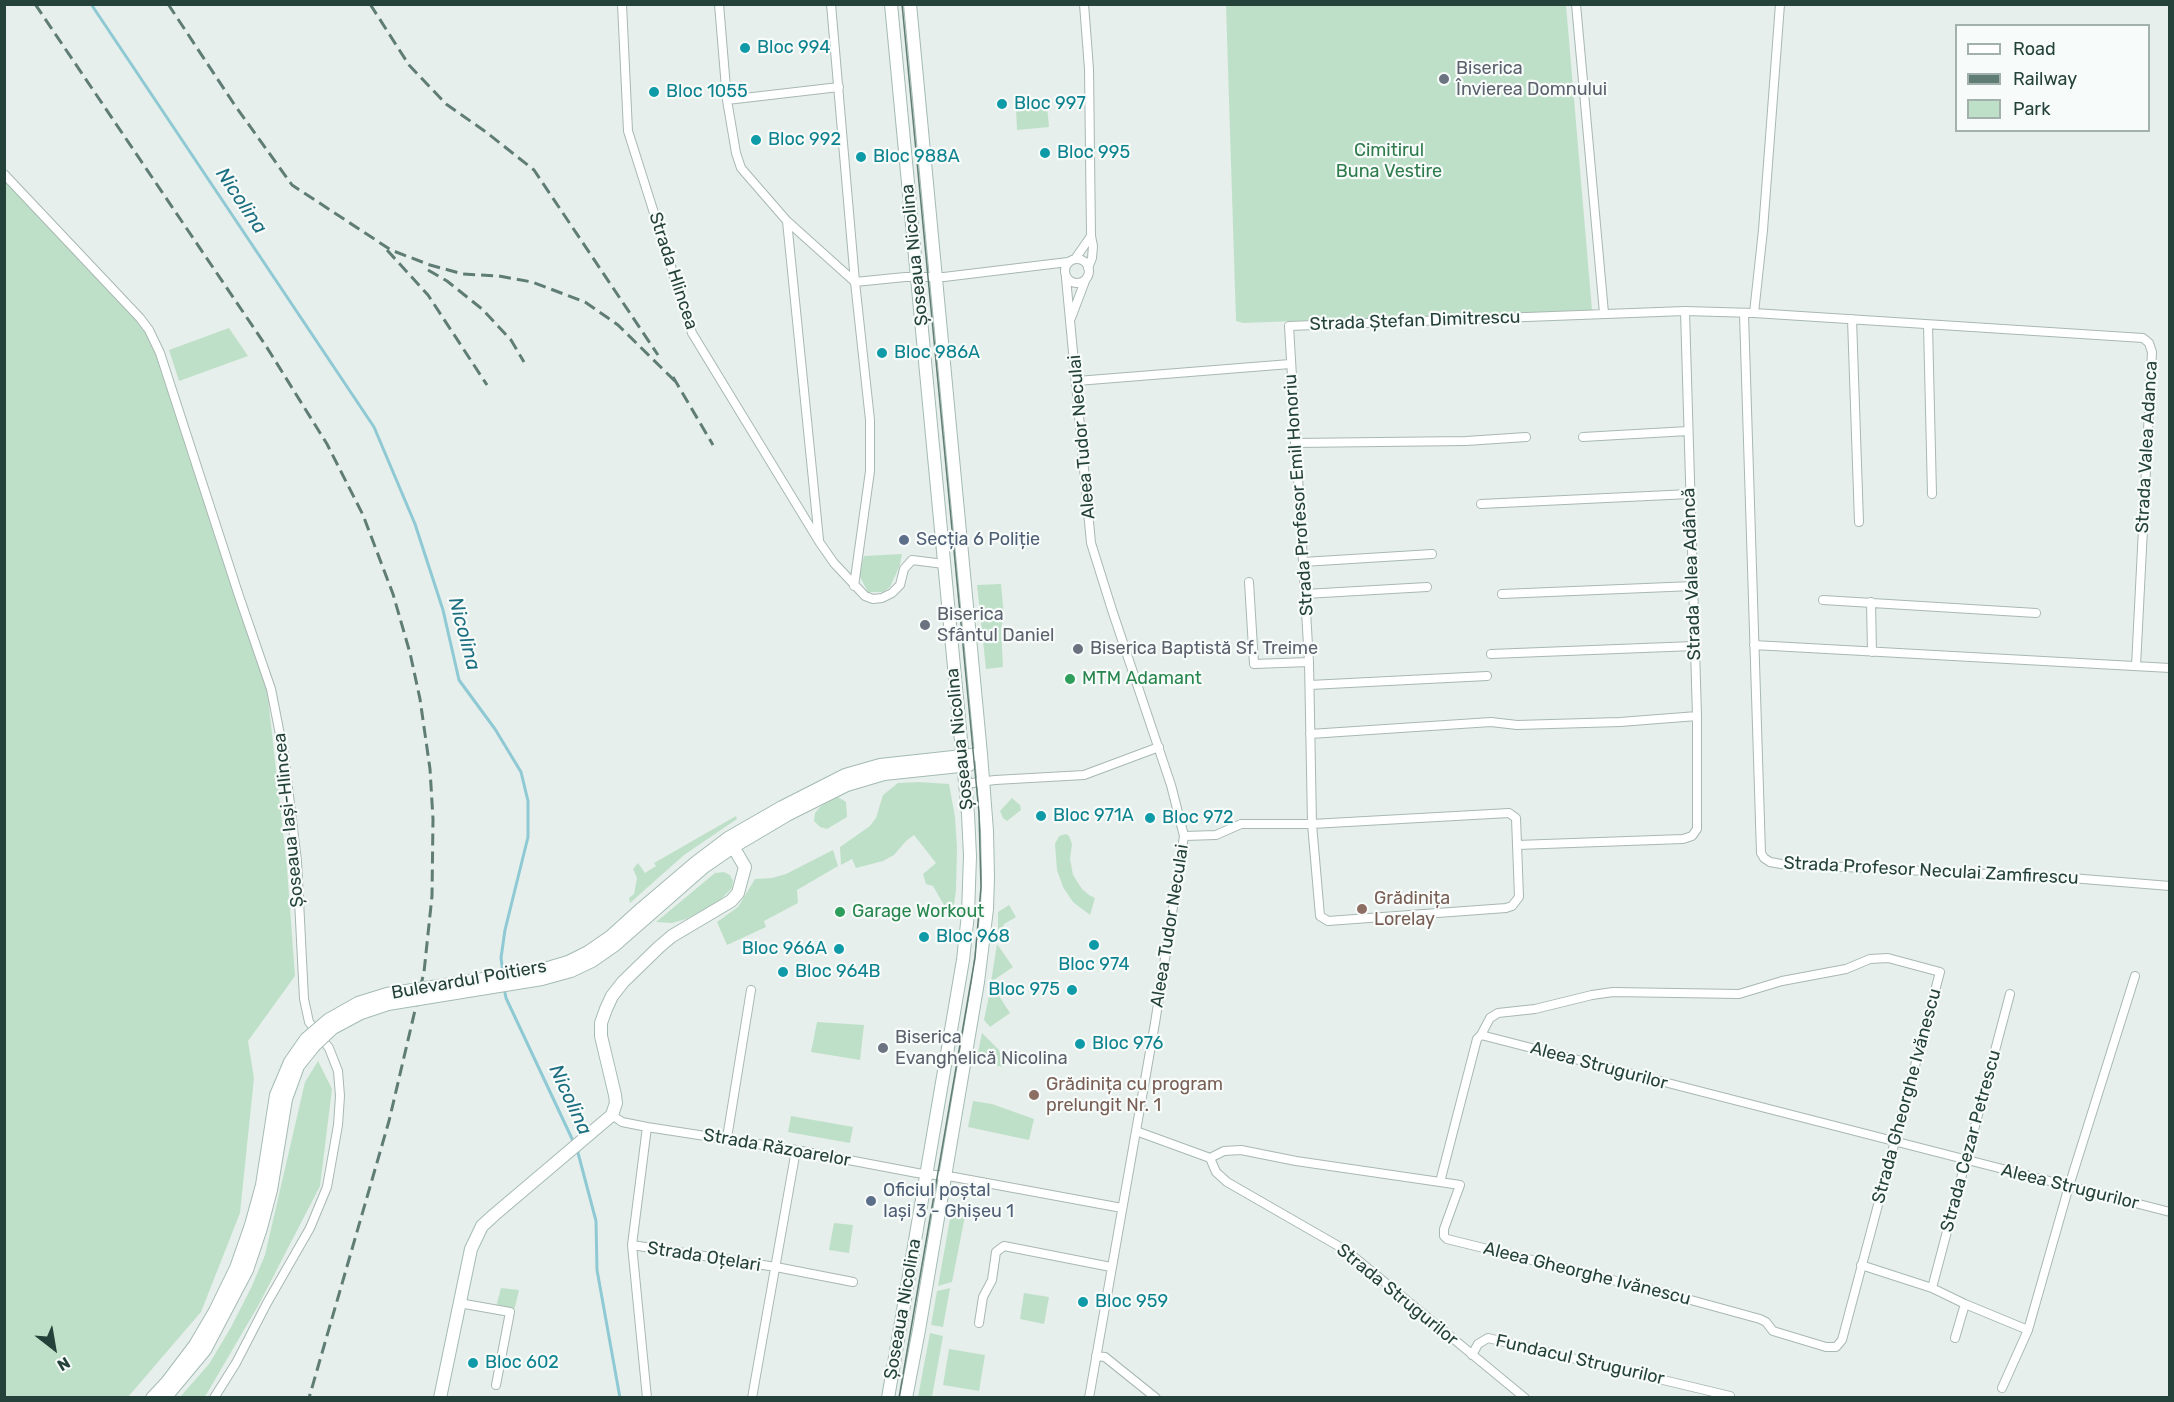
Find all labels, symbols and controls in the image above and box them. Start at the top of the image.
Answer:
legend [1955,24,2150,132]
place label: Bloc 994 [757,37,830,59]
text: Road [2013,38,2056,60]
marker: Bloc 994 [738,41,752,55]
place label: Biserica Învierea Domnului [1456,58,1607,100]
text: Railway [2013,68,2077,90]
marker: Biserica Învierea Domnului [1437,72,1451,86]
place label: Bloc 1055 [666,81,748,103]
marker: Bloc 1055 [647,85,661,99]
place label: Bloc 997 [1014,93,1086,115]
marker: Bloc 997 [995,97,1009,111]
text: Park [2013,98,2050,120]
place label: Bloc 992 [768,129,841,151]
marker: Bloc 992 [749,133,763,147]
park label: Cimitirul Buna Vestire [1336,140,1442,182]
place label: Bloc 995 [1057,142,1130,164]
place label: Bloc 988A [873,146,960,168]
marker: Bloc 995 [1038,146,1052,160]
marker: Bloc 988A [854,150,868,164]
water label: Nicolina [210,163,272,239]
street label: Șoseaua Nicolina [897,183,933,327]
street label: Strada Hlincea [644,209,702,333]
street label: Strada Ștefan Dimitrescu [1309,307,1521,335]
place label: Bloc 986A [894,342,980,364]
marker: Bloc 986A [875,346,889,360]
street label: Aleea Tudor Neculai [1064,354,1100,520]
street label: Strada Valea Adanca [2132,360,2162,534]
street label: Strada Profesor Emil Honoriu [1280,373,1318,617]
street label: Strada Valea Adâncă [1678,487,1706,661]
place label: Secția 6 Poliție [916,529,1040,551]
marker: Secția 6 Poliție [897,533,911,547]
water label: Nicolina [443,595,485,673]
place label: Biserica Sfântul Daniel [937,604,1054,646]
marker: Biserica Sfântul Daniel [918,618,932,632]
place label: Biserica Baptistă Sf. Treime [1090,638,1318,660]
marker: Biserica Baptistă Sf. Treime [1071,642,1085,656]
street label: Șoseaua Nicolina [942,667,978,811]
place label: MTM Adamant [1082,668,1202,690]
marker: MTM Adamant [1063,672,1077,686]
street label: Șoseaua Iași-Hlincea [269,732,309,908]
place label: Bloc 971A [1053,805,1134,827]
place label: Bloc 972 [1162,807,1234,829]
marker: Bloc 971A [1034,809,1048,823]
marker: Bloc 972 [1143,811,1157,825]
street label: Aleea Tudor Neculai [1146,843,1194,1009]
street label: Strada Profesor Neculai Zamfirescu [1783,852,2079,890]
place label: Grădinița Lorelay [1374,888,1450,930]
place label: Garage Workout [852,901,984,923]
marker: Grădinița Lorelay [1355,902,1369,916]
marker: Garage Workout [833,905,847,919]
place label: Bloc 968 [936,926,1010,948]
marker: Bloc 968 [917,930,931,944]
place label: Bloc 966A [742,938,827,960]
marker: Bloc 974 [1087,938,1101,952]
marker: Bloc 966A [832,942,846,956]
place label: Bloc 974 [1058,954,1130,976]
street label: Bulevardul Poitiers [390,956,548,1004]
place label: Bloc 964B [795,961,881,983]
marker: Bloc 964B [776,965,790,979]
place label: Bloc 975 [988,979,1060,1001]
marker: Bloc 975 [1065,983,1079,997]
street label: Strada Gheorghe Ivănescu [1868,986,1946,1206]
place label: Biserica Evanghelică Nicolina [895,1027,1068,1070]
place label: Bloc 976 [1092,1033,1163,1055]
marker: Bloc 976 [1073,1037,1087,1051]
street label: Aleea Strugurilor [1528,1037,1670,1095]
marker: Biserica Evanghelică Nicolina [876,1041,890,1055]
street label: Strada Cezar Petrescu [1936,1048,2006,1234]
water label: Nicolina [543,1061,597,1139]
place label: Grădinița cu program prelungit Nr. 1 [1046,1074,1223,1116]
marker: Grădinița cu program prelungit Nr. 1 [1027,1088,1041,1102]
street label: Strada Răzoarelor [702,1124,852,1172]
street label: Aleea Strugurilor [1999,1159,2141,1215]
place label: Oficiul poștal Iași 3 - Ghișeu 1 [883,1180,1014,1222]
marker: Oficiul poștal Iași 3 - Ghișeu 1 [864,1194,878,1208]
street label: Strada Oțelari [646,1237,762,1277]
street label: Șoseaua Nicolina [880,1237,926,1381]
street label: Aleea Gheorghe Ivănescu [1481,1238,1693,1310]
street label: Strada Strugurilor [1332,1239,1462,1351]
place label: Bloc 959 [1095,1291,1168,1313]
marker: Bloc 959 [1076,1295,1090,1309]
north arrow [24,1318,84,1378]
street label: Fundacul Strugurilor [1494,1330,1666,1390]
place label: Bloc 602 [485,1352,559,1374]
text: N [54,1353,73,1375]
marker: Bloc 602 [466,1356,480,1370]

